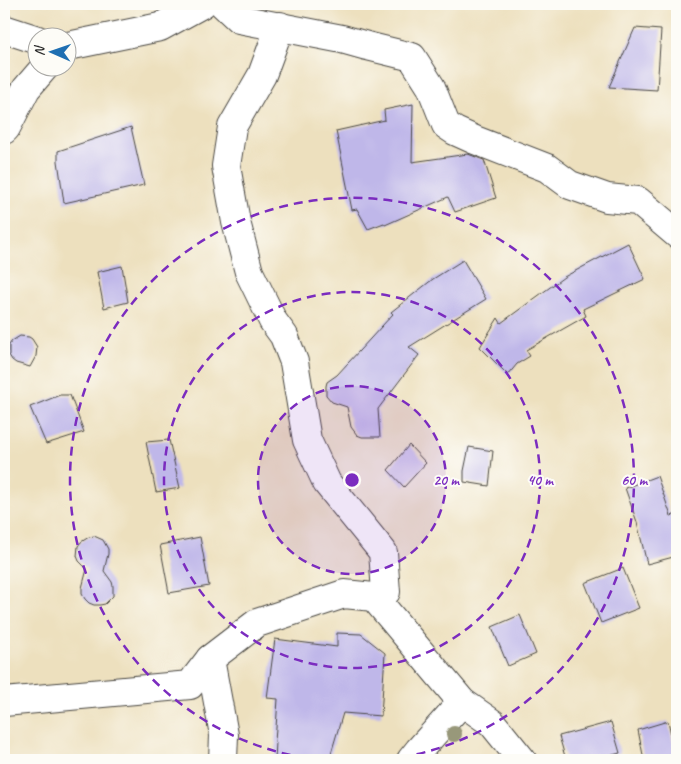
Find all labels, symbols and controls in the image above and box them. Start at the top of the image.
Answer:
north arrow [28,28,78,78]
text: N [31,45,48,56]
centre of rings [343,471,361,489]
text: 20 m [433,471,460,490]
text: 40 m [527,471,554,490]
text: 60 m [621,471,648,490]

